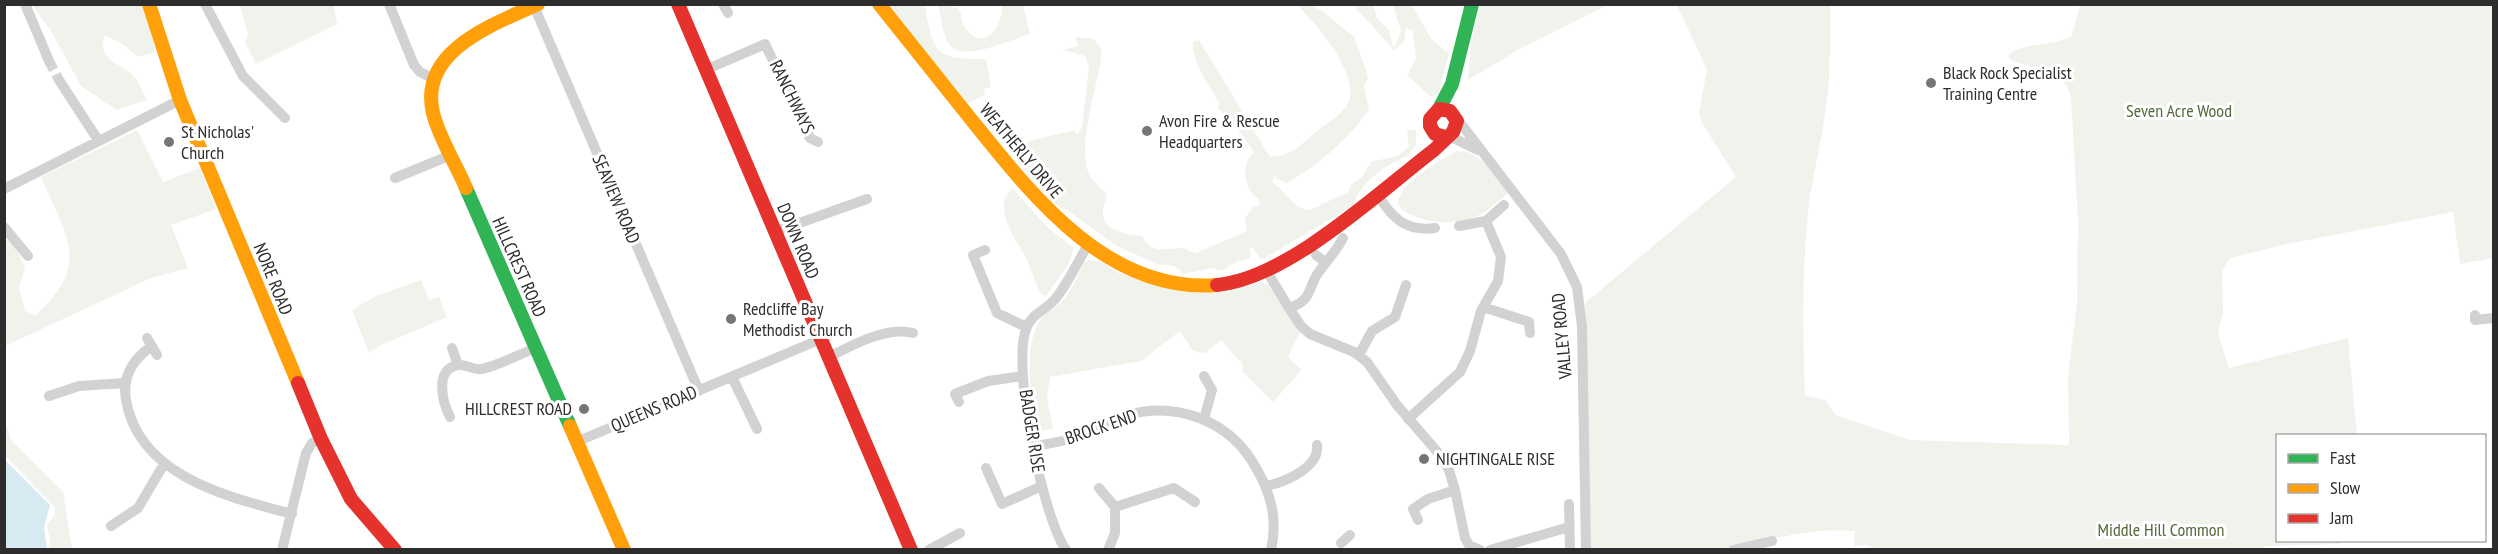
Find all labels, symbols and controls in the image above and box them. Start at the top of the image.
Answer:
street label: RANCHWAYS [765,56,820,138]
place label: Black Rock Specialist Training Centre [1943,61,2072,105]
marker: Black Rock Specialist Training Centre [1924,76,1938,90]
street label: WEATHERLY DRIVE [975,98,1068,203]
park label: Seven Acre Wood [2126,99,2232,122]
place label: Avon Fire & Rescue Headquarters [1159,109,1280,153]
place label: St Nicholas' Church [181,120,254,164]
marker: Avon Fire & Rescue Headquarters [1140,124,1154,138]
marker: St Nicholas' Church [162,135,176,149]
street label: SEAVIEW ROAD [587,151,646,247]
street label: DOWN ROAD [772,199,825,282]
street label: HILLCREST ROAD [487,213,552,320]
street label: NORE ROAD [249,240,298,318]
street label: VALLEY ROAD [1546,292,1577,381]
place label: Redcliffe Bay Methodist Church [743,297,852,341]
marker: Redcliffe Bay Methodist Church [724,312,738,326]
street label: QUEENS ROAD [607,380,700,437]
street label: BADGER RISE [1015,388,1050,474]
place label: HILLCREST ROAD [465,397,572,420]
marker: HILLCREST ROAD [577,402,591,416]
street label: BROCK END [1062,404,1139,449]
legend [2276,434,2486,542]
text: Fast [2330,446,2356,469]
place label: NIGHTINGALE RISE [1436,447,1555,470]
marker: NIGHTINGALE RISE [1417,452,1431,466]
text: Slow [2330,476,2361,499]
text: Jam [2329,506,2353,529]
park label: Middle Hill Common [2098,518,2224,541]

